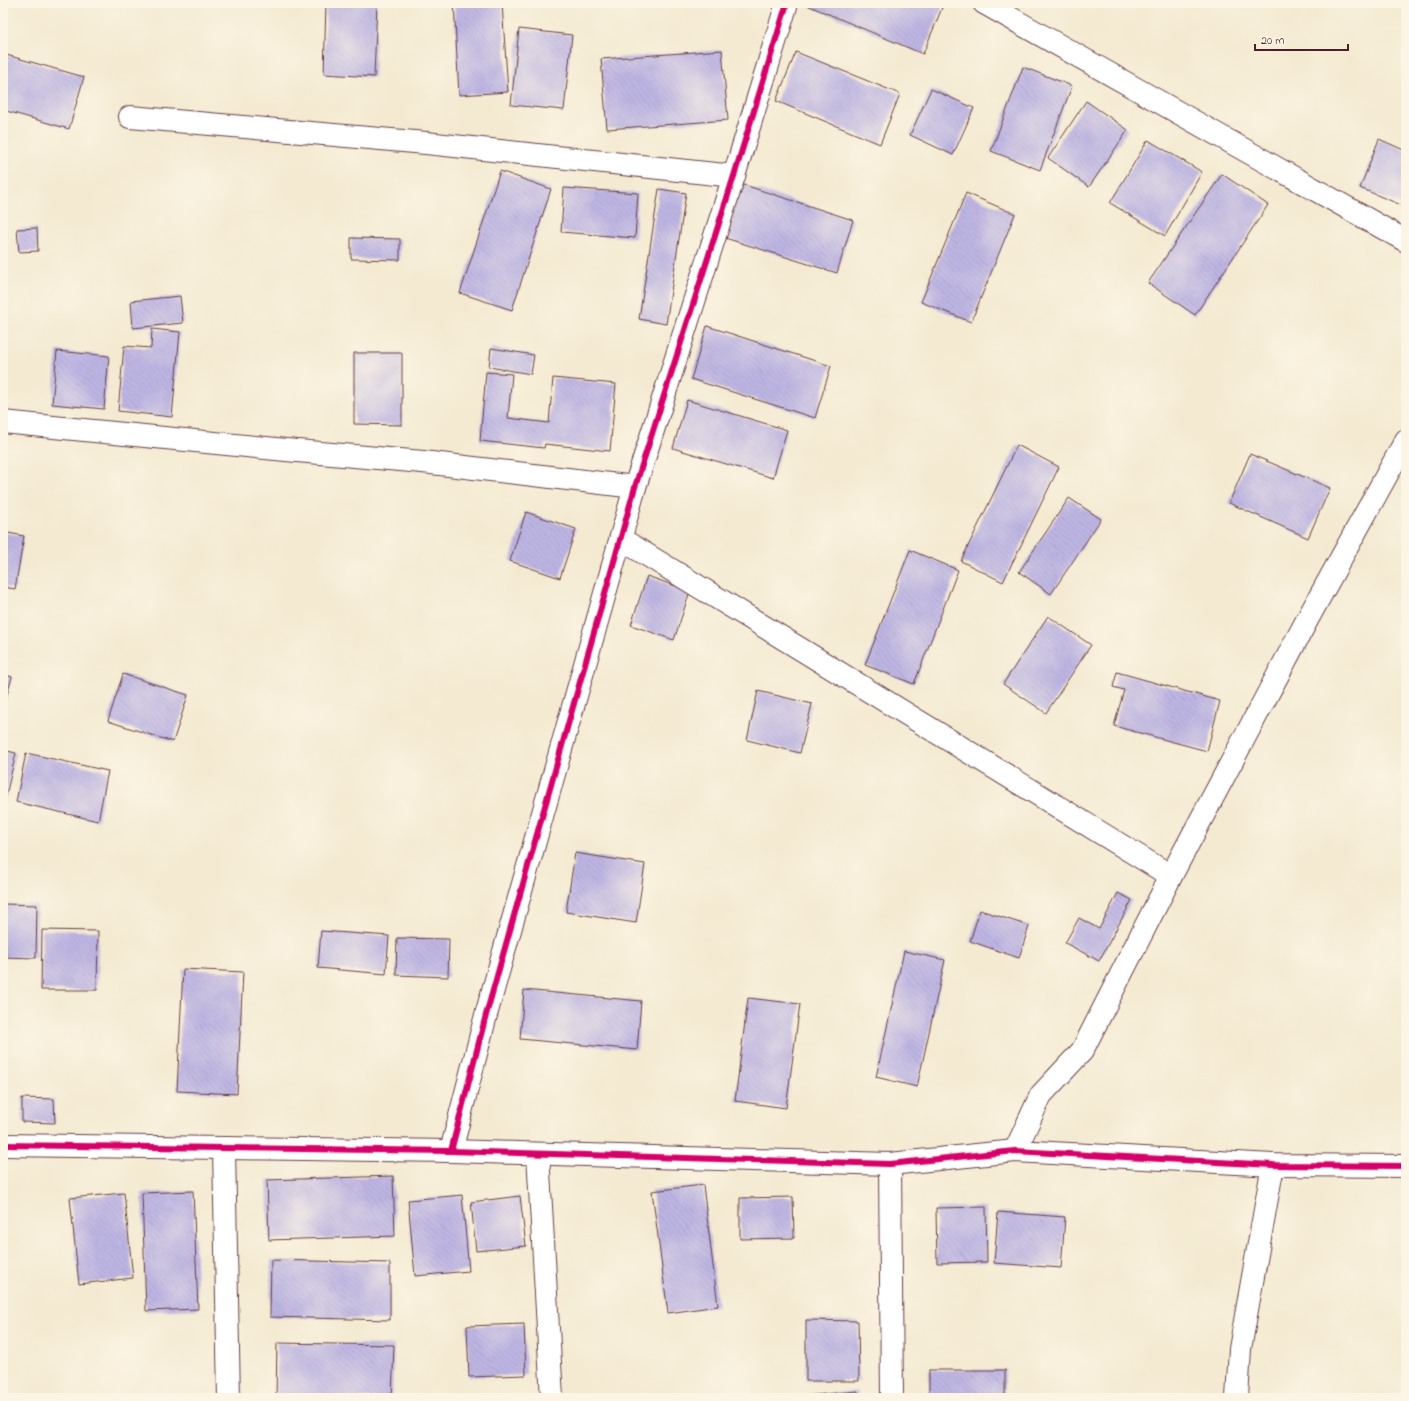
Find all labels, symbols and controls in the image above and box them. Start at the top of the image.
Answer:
scale bar [1255,26,1348,52]
text: 20 m [1261,32,1284,50]

